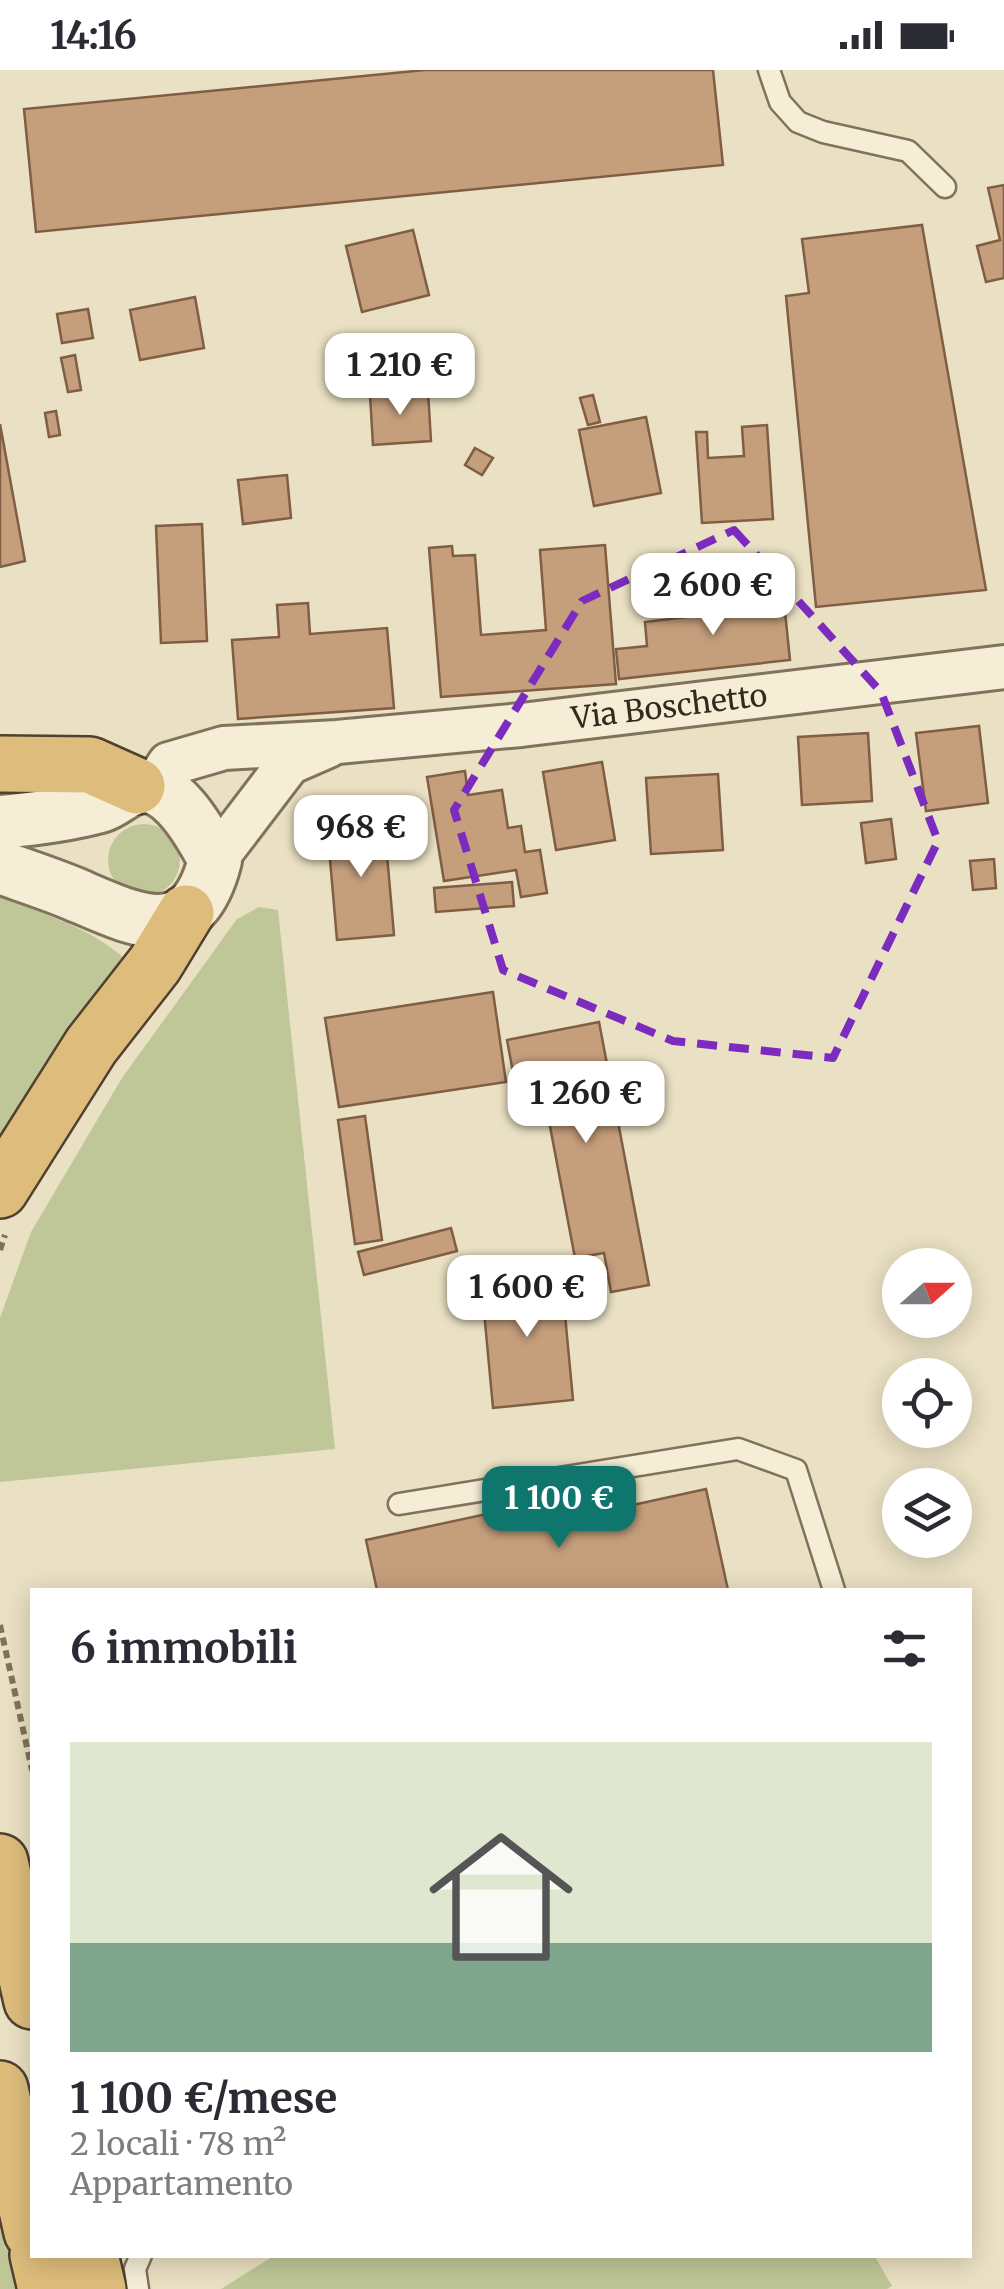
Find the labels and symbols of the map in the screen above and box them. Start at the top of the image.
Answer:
pin: 1 210 € [308,333,492,418]
pin: 2 600 € [621,553,805,638]
street label: Via Boschetto [568,676,769,737]
pin: 968 € [291,795,431,880]
pin: 1 260 € [494,1061,678,1146]
north arrow [882,1248,972,1338]
pin: 1 600 € [435,1255,619,1340]
pin: 1 100 € [467,1466,651,1551]

